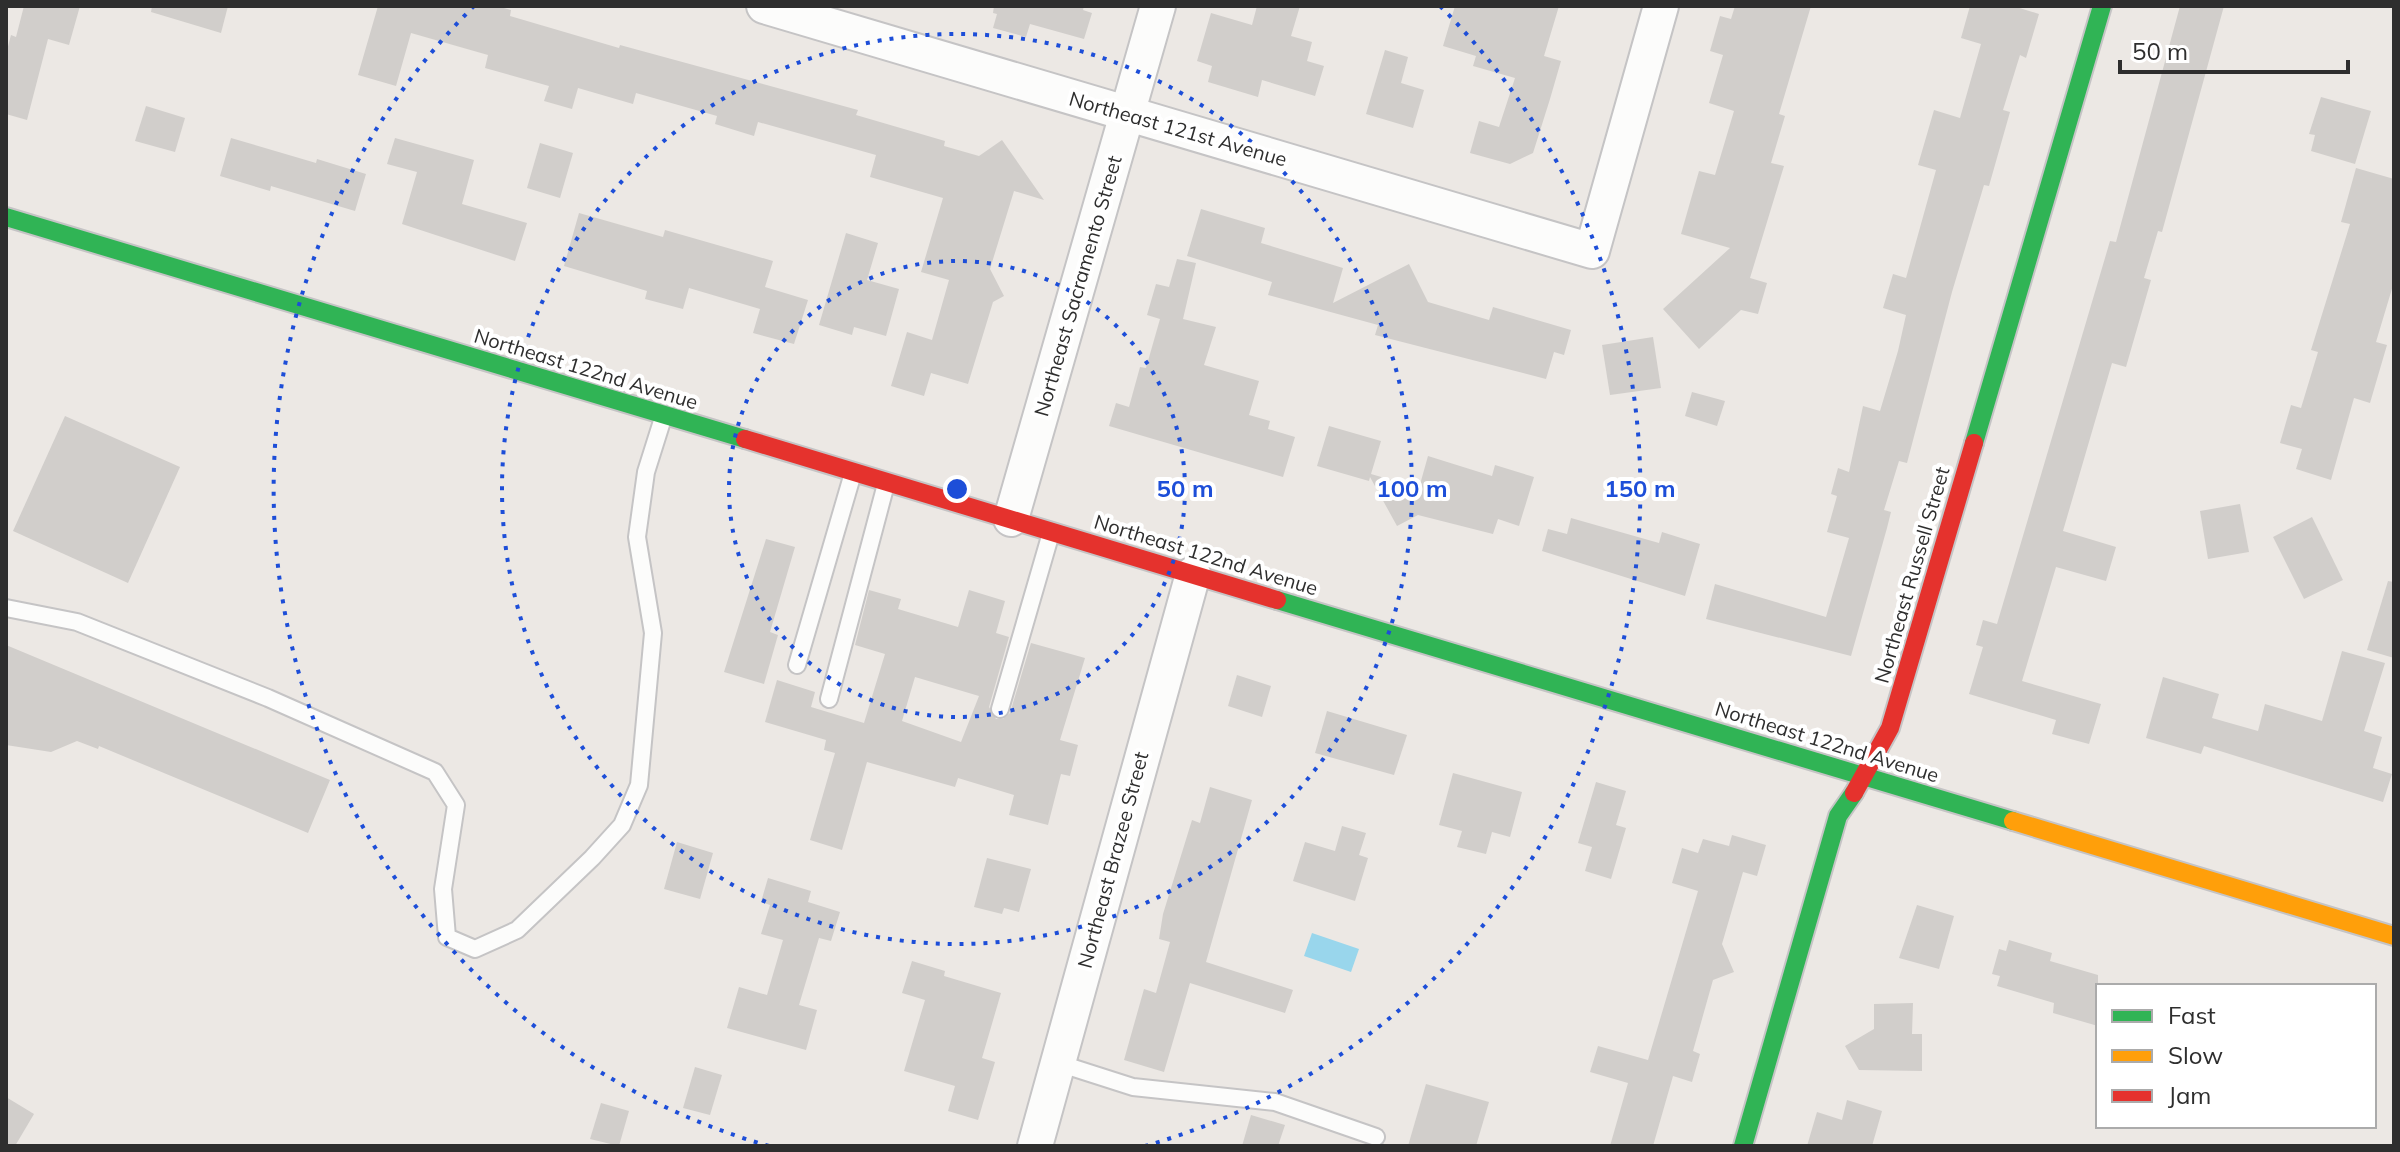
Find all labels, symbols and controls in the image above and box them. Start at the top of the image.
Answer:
scale bar [2120,24,2348,74]
text: 50 m [2132,36,2188,66]
street label: Northeast 121st Avenue [1066,85,1290,172]
street label: Northeast Sacramento Street [1028,152,1127,419]
street label: Northeast 122nd Avenue [471,323,701,414]
street label: Northeast Russell Street [1869,464,1954,686]
text: 50 m [1157,473,1213,503]
text: 100 m [1376,473,1448,503]
text: 150 m [1604,473,1676,503]
centre of rings [943,475,971,503]
street label: Northeast 122nd Avenue [1091,509,1321,600]
street label: Northeast 122nd Avenue [1712,696,1942,787]
street label: Northeast Brazee Street [1072,749,1153,971]
legend [2096,984,2376,1128]
text: Fast [2168,1000,2216,1030]
text: Slow [2168,1040,2223,1070]
text: Jam [2168,1080,2211,1110]

